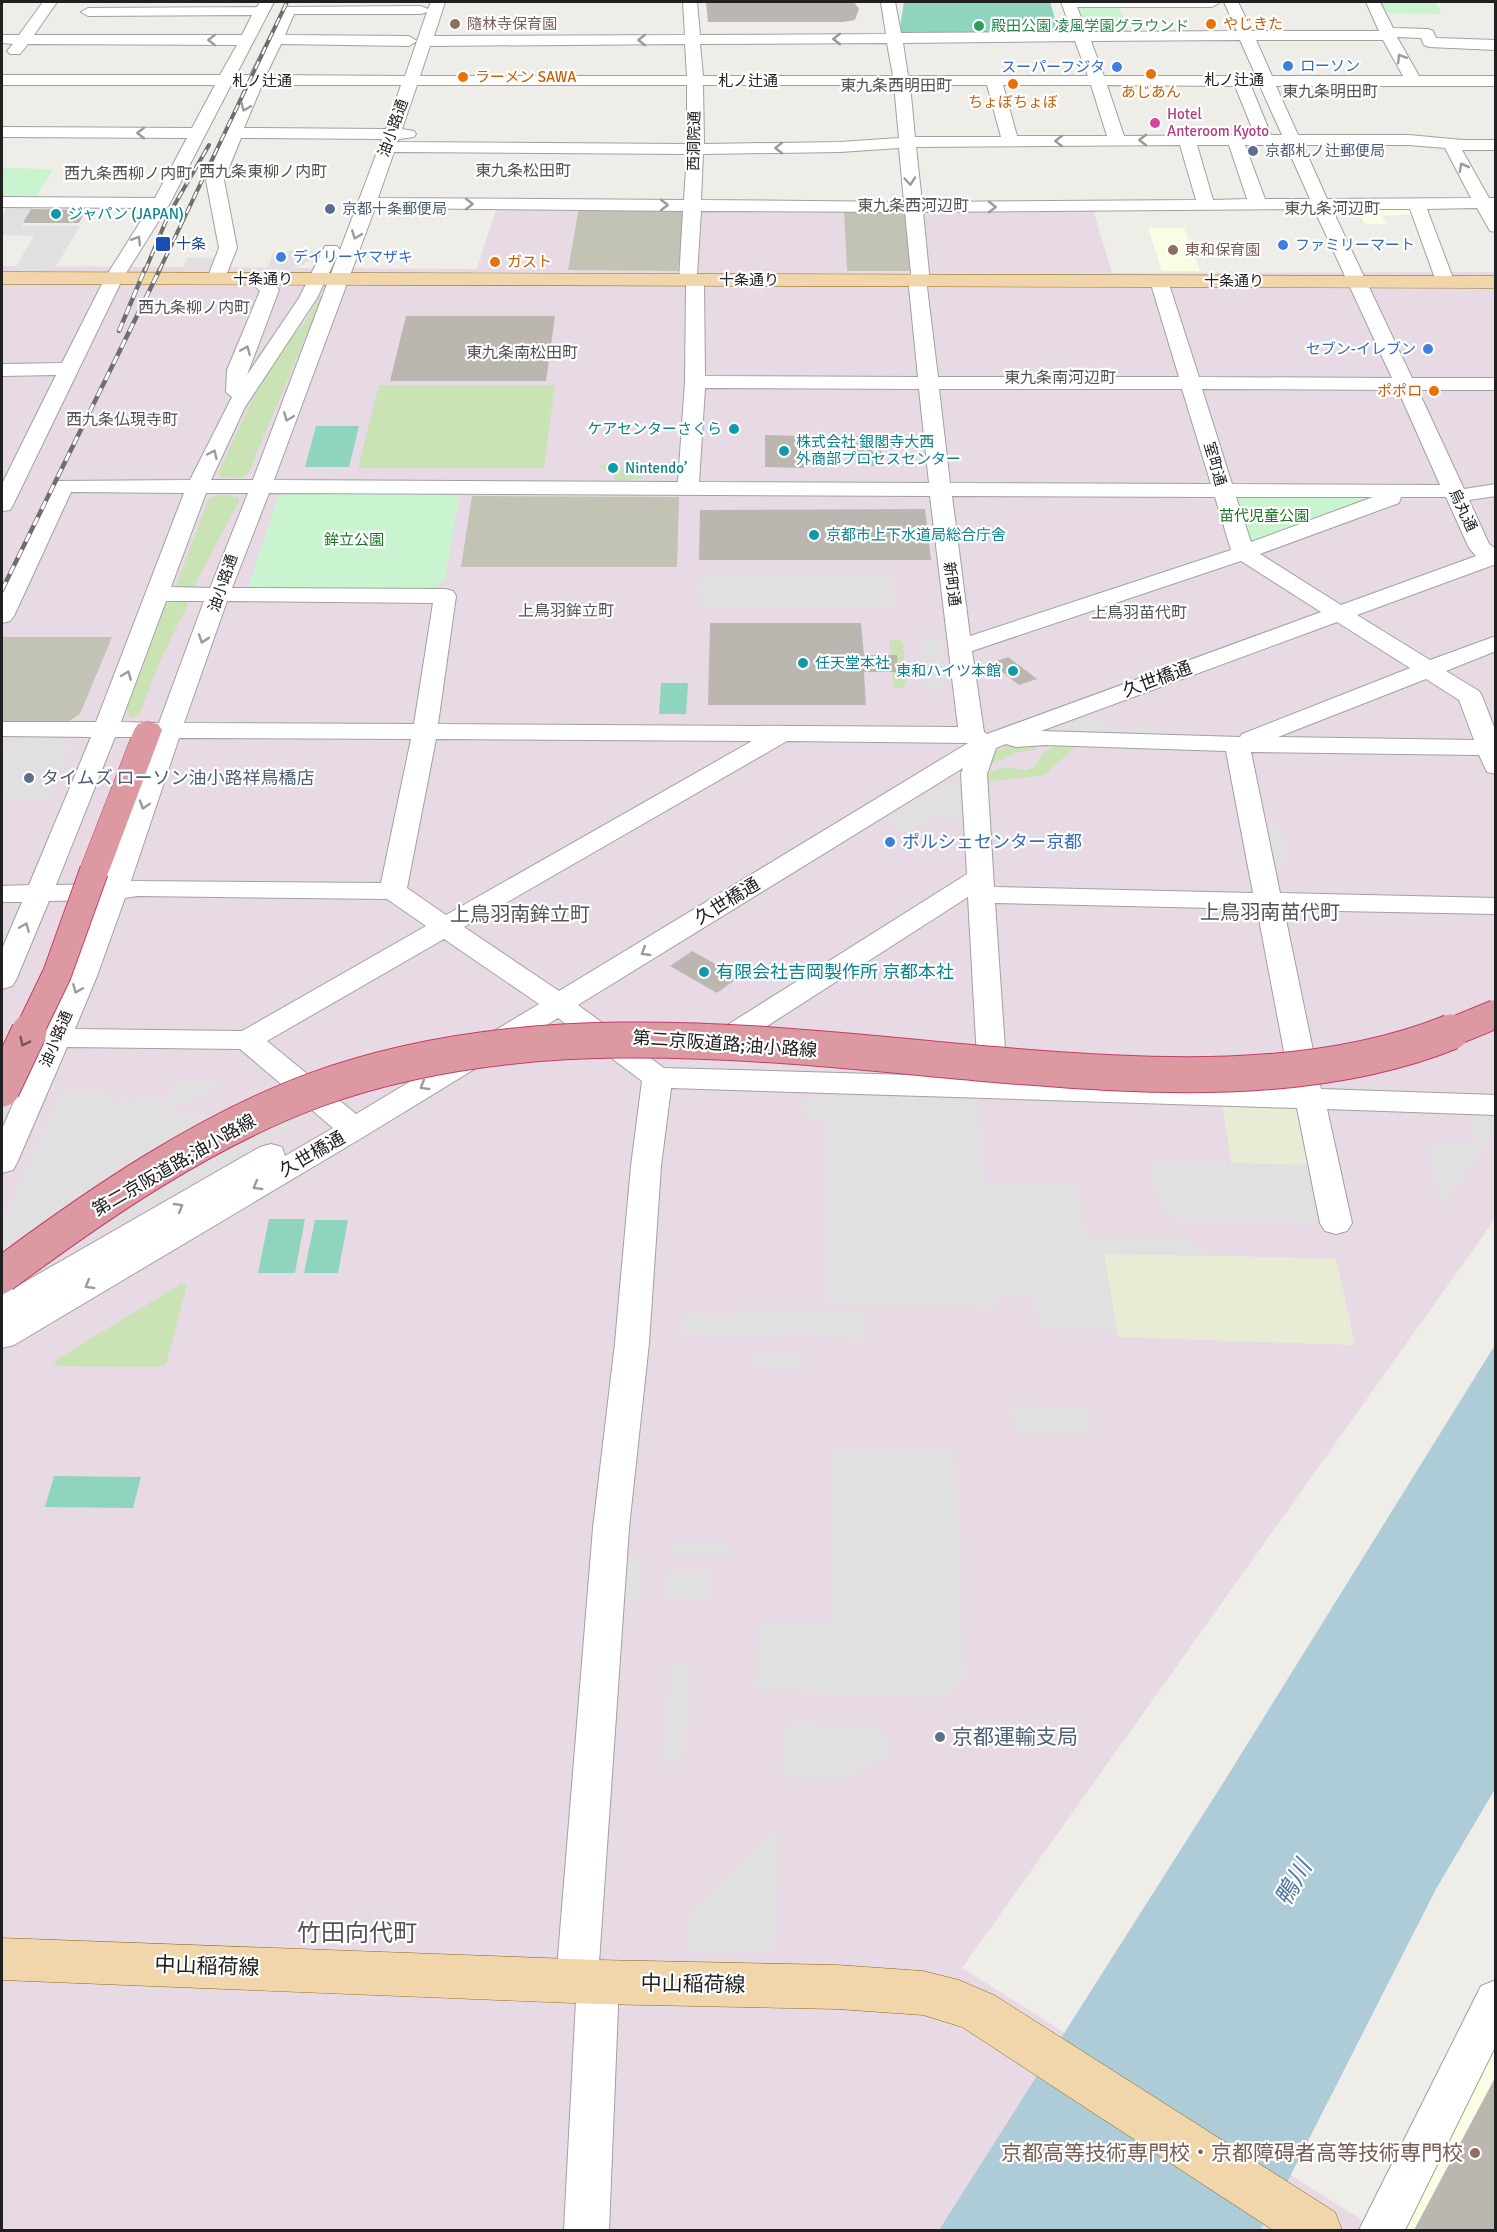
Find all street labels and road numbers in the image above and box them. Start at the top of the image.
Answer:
street label: 札ノ辻通 [1204,71,1264,89]
street label: 札ノ辻通 [232,72,292,90]
street label: 札ノ辻通 [718,72,778,90]
street label: 油小路通 [374,97,412,159]
street label: 西洞院通 [684,111,704,171]
street label: 十条通り [233,270,293,288]
street label: 十条通り [719,271,779,289]
street label: 十条通り [1204,272,1264,290]
street label: 室町通 [1200,440,1230,488]
street label: 烏丸通 [1445,486,1481,534]
street label: 油小路通 [205,552,241,614]
street label: 新町通 [940,560,964,608]
street label: 久世橋通 [1119,656,1195,702]
street label: 久世橋通 [690,873,764,929]
street label: 油小路通 [36,1008,76,1070]
street label: 第二京阪道路;油小路線 [632,1027,818,1061]
street label: 第二京阪道路;油小路線 [88,1109,260,1221]
street label: 久世橋通 [275,1126,349,1182]
street label: 中山稲荷線 [154,1951,260,1981]
street label: 中山稲荷線 [640,1970,746,1998]

